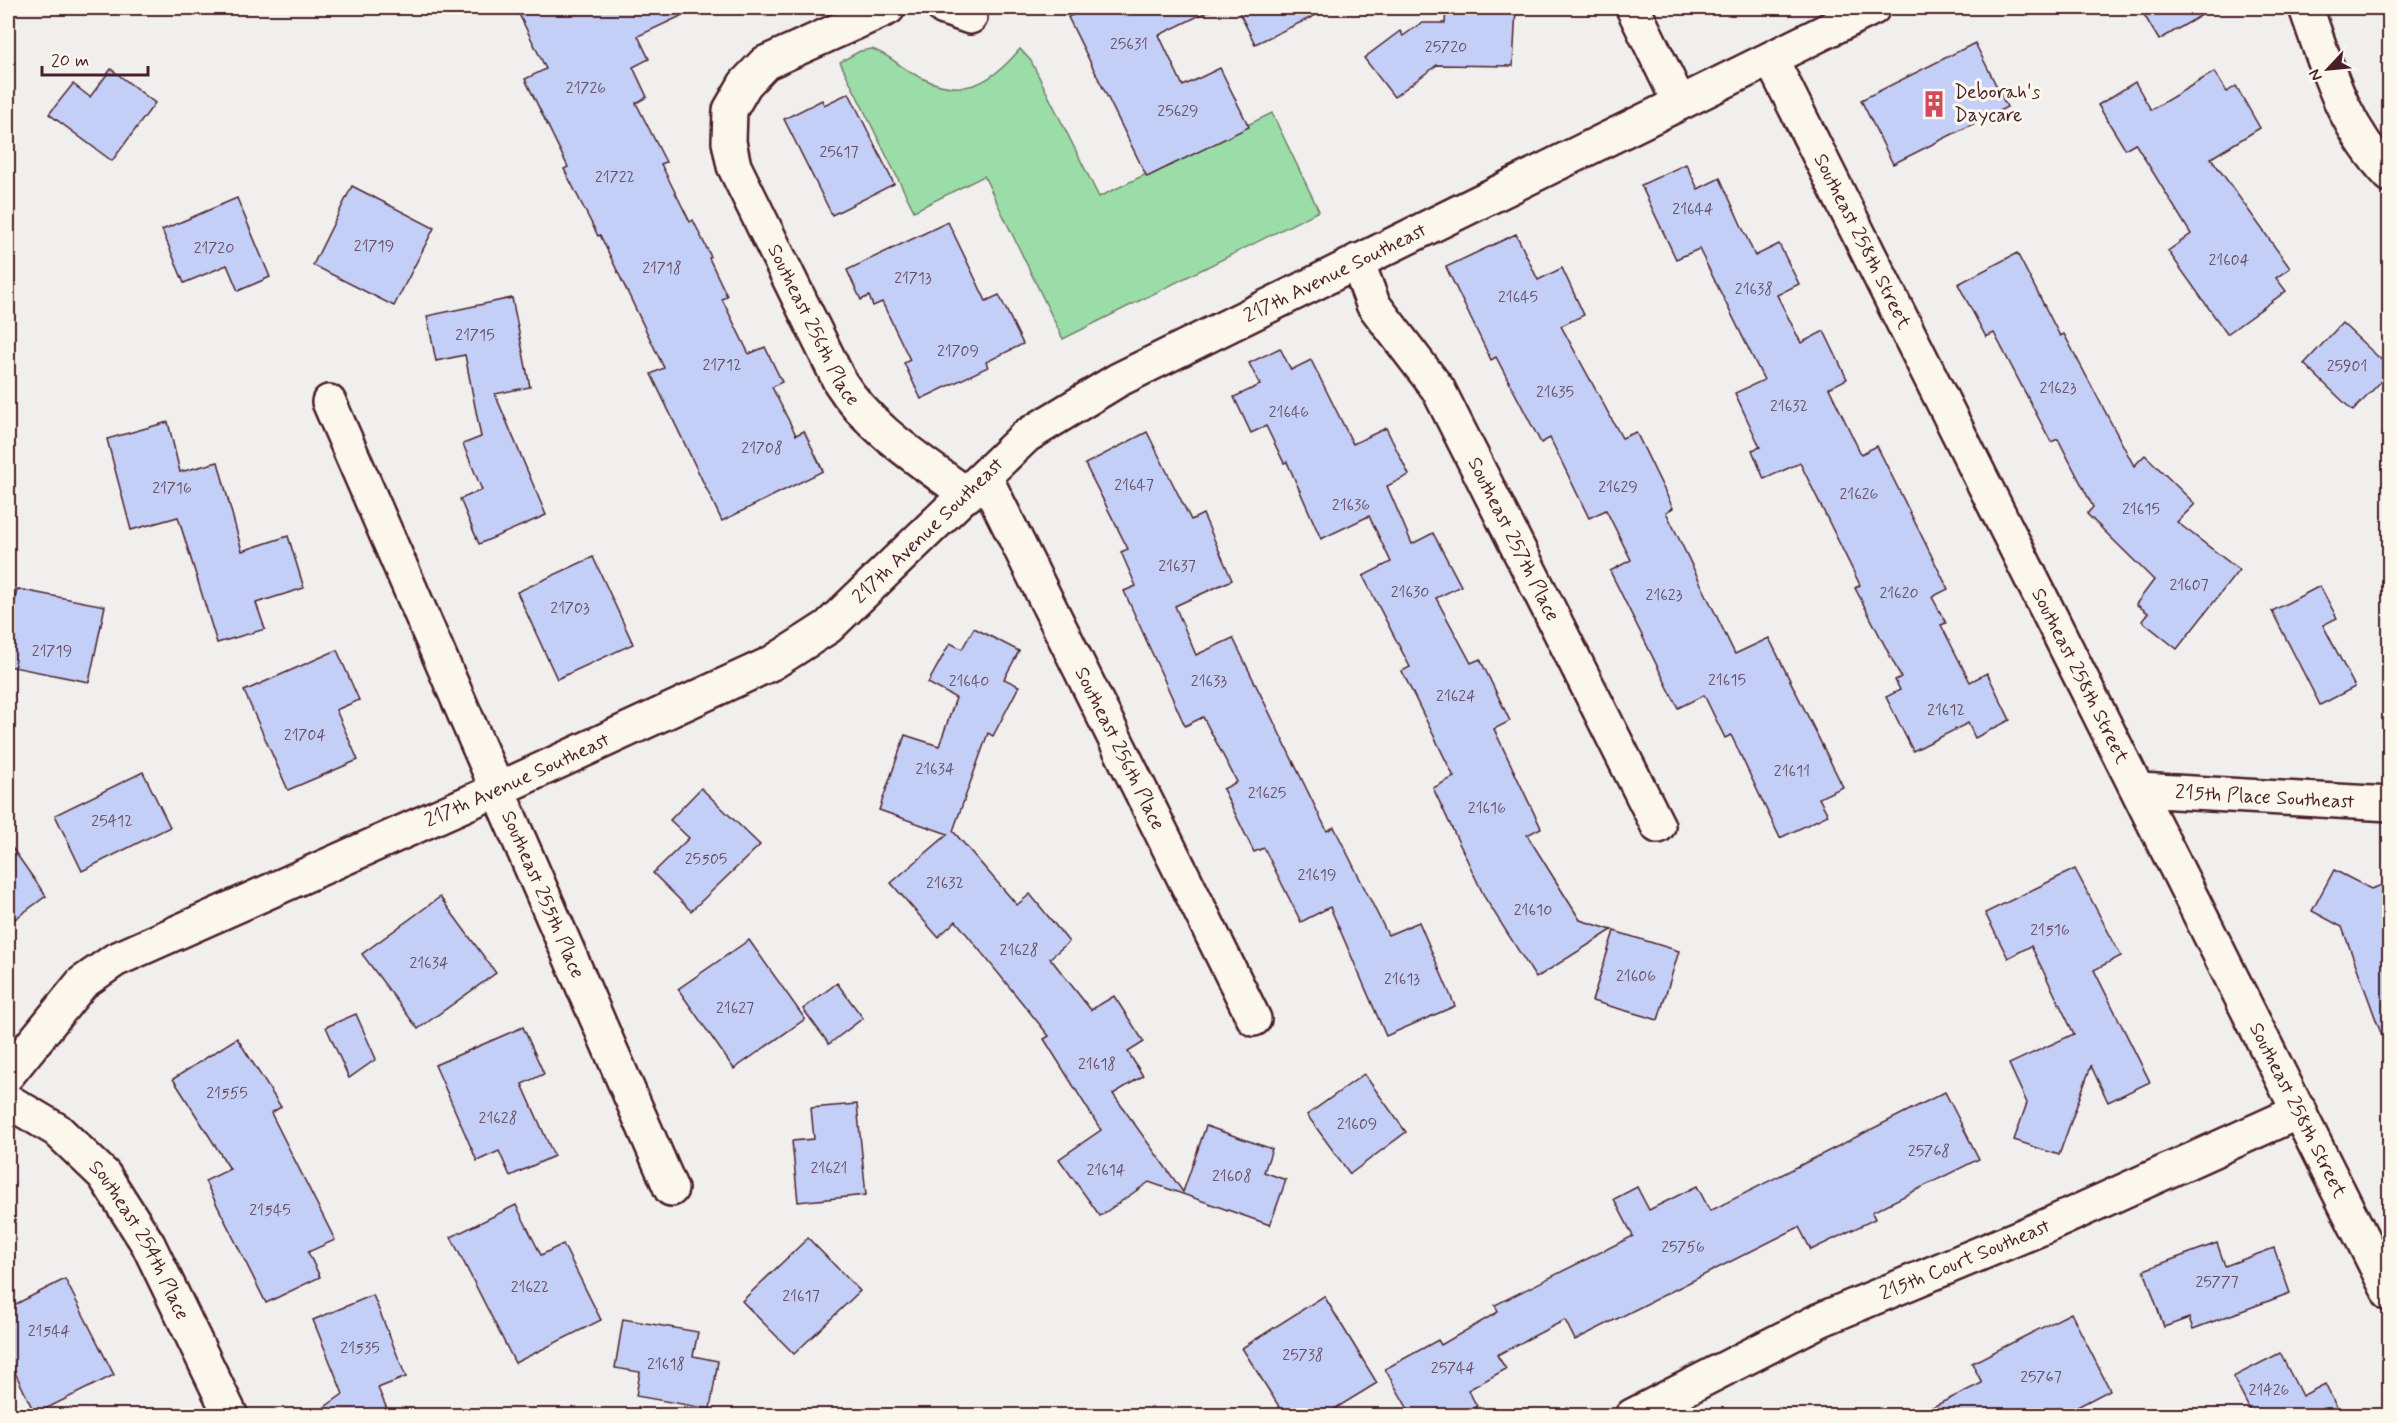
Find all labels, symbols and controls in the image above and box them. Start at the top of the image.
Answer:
house number: 25631 [1110,34,1148,55]
house number: 25720 [1425,37,1467,58]
scale bar [42,39,148,77]
north arrow [2298,39,2358,99]
text: 20 m [51,49,89,73]
text: N [2304,66,2328,84]
house number: 21726 [566,78,606,99]
place label: Deborah's Daycare [1954,79,2041,129]
building icon: Deborah's Daycare [1919,89,1949,119]
house number: 25629 [1157,101,1199,122]
house number: 25617 [819,142,859,163]
street label: Southeast 258th Street [1807,149,1918,334]
house number: 21722 [595,167,635,188]
house number: 21644 [1672,199,1714,220]
street label: 217th Avenue Southeast [1239,217,1431,329]
house number: 21719 [354,236,394,257]
house number: 21720 [194,238,234,259]
street label: Southeast 256th Place [761,239,866,412]
house number: 21604 [2209,250,2250,271]
house number: 21718 [642,258,682,279]
house number: 21713 [894,268,932,289]
house number: 21638 [1735,279,1773,300]
house number: 21645 [1498,287,1538,308]
house number: 21715 [455,325,495,346]
house number: 21709 [937,341,979,362]
house number: 21712 [702,355,742,376]
house number: 25901 [2327,356,2367,377]
house number: 21623 [2040,378,2077,399]
house number: 21635 [1536,382,1574,403]
house number: 21632 [1770,396,1808,417]
house number: 21646 [1269,402,1309,423]
house number: 21708 [741,438,783,459]
street label: 217th Avenue Southeast [846,451,1010,610]
street label: Southeast 257th Place [1461,453,1566,626]
house number: 21647 [1114,475,1154,496]
house number: 21629 [1598,477,1638,498]
house number: 21716 [152,478,192,499]
house number: 21626 [1840,484,1879,505]
house number: 21636 [1332,495,1370,516]
house number: 21615 [2122,499,2160,520]
house number: 21637 [1158,556,1196,577]
house number: 21607 [2169,575,2209,596]
house number: 21630 [1391,582,1429,603]
house number: 21620 [1879,583,1919,604]
street label: Southeast 258th Street [2025,583,2136,768]
house number: 21623 [1646,585,1683,606]
house number: 21703 [550,598,590,619]
house number: 21719 [32,641,72,662]
street label: Southeast 256th Place [1068,662,1171,834]
house number: 21615 [1708,670,1746,691]
house number: 21640 [949,671,989,692]
house number: 21633 [1191,671,1227,692]
house number: 21624 [1436,686,1476,707]
house number: 21612 [1927,700,1965,721]
house number: 21704 [284,725,326,746]
street label: 217th Avenue Southeast [420,726,614,834]
house number: 21634 [915,759,955,780]
house number: 21611 [1774,761,1810,782]
street label: 215th Place Southeast [2174,779,2355,816]
house number: 21625 [1248,783,1286,804]
house number: 21616 [1468,798,1506,819]
street label: Southeast 255th Place [495,806,591,983]
house number: 25412 [91,811,133,832]
house number: 25505 [685,849,727,870]
house number: 21619 [1298,865,1336,886]
house number: 21632 [926,873,964,894]
house number: 21610 [1514,900,1552,921]
house number: 21516 [2030,920,2070,941]
house number: 21628 [1000,940,1038,961]
house number: 21634 [409,953,449,974]
house number: 21606 [1616,966,1656,987]
house number: 21613 [1384,969,1420,990]
house number: 21627 [716,998,754,1019]
street label: Southeast 258th Street [2243,1018,2353,1203]
house number: 21618 [1078,1054,1116,1075]
house number: 21555 [206,1083,248,1104]
house number: 21628 [479,1108,517,1129]
house number: 21609 [1337,1114,1377,1135]
house number: 25768 [1908,1141,1950,1162]
street label: Southeast 254th Place [83,1154,196,1324]
house number: 21621 [811,1158,847,1179]
house number: 21614 [1086,1160,1126,1181]
house number: 21608 [1212,1166,1252,1187]
house number: 21545 [249,1200,291,1221]
street label: 215th Court Southeast [1876,1212,2054,1307]
house number: 25756 [1661,1237,1705,1258]
house number: 25777 [2195,1272,2239,1293]
house number: 21622 [511,1277,549,1298]
house number: 21617 [782,1286,820,1307]
house number: 21544 [28,1321,71,1342]
house number: 21535 [340,1338,380,1359]
house number: 25738 [1282,1345,1324,1366]
house number: 21618 [647,1354,685,1375]
house number: 25744 [1431,1358,1475,1379]
house number: 25767 [2020,1367,2062,1388]
house number: 21426 [2249,1380,2290,1401]

